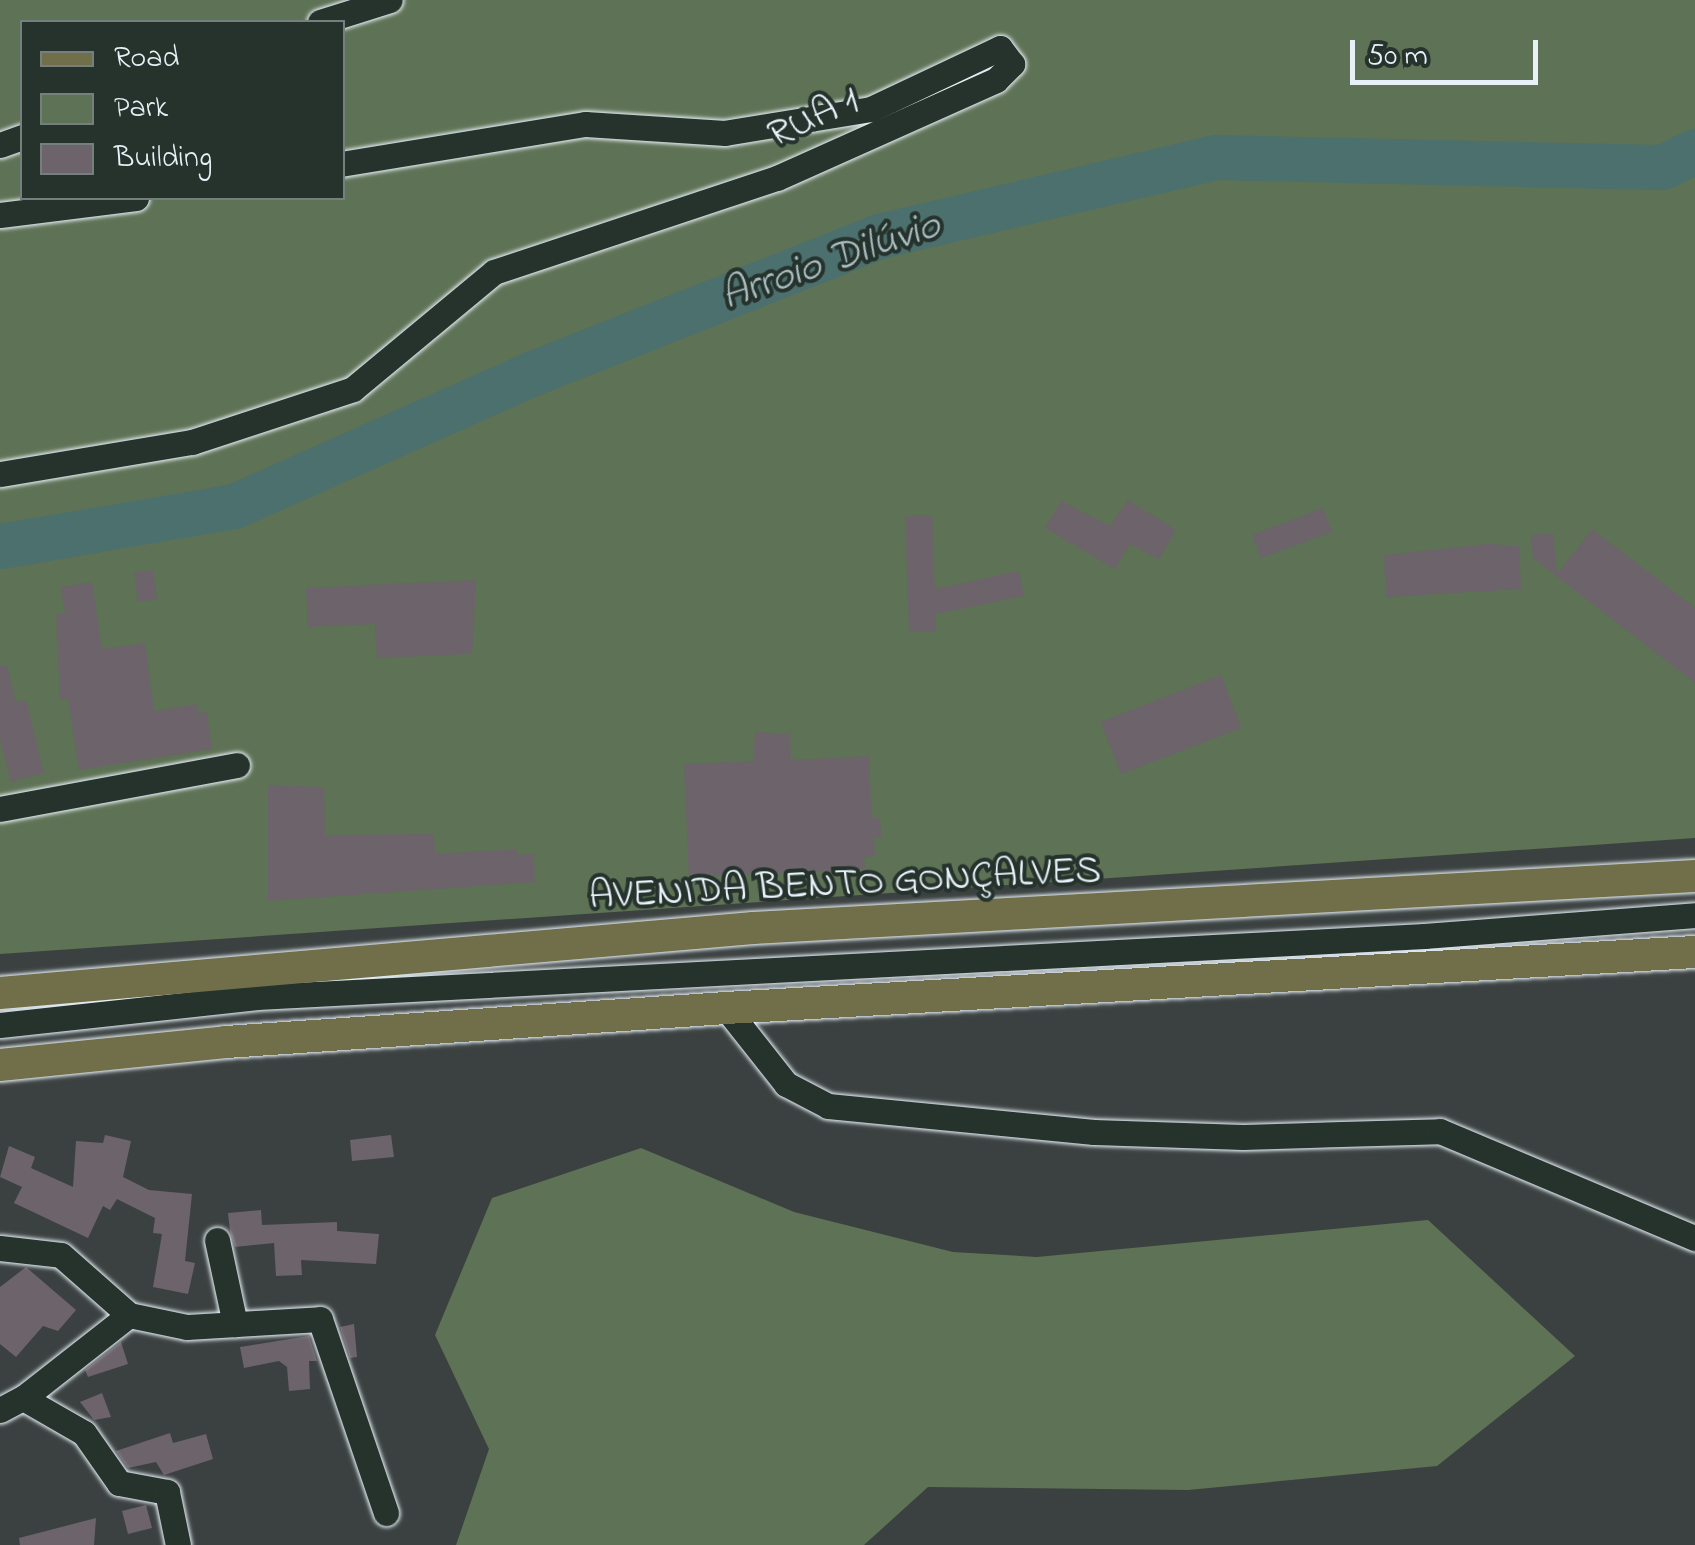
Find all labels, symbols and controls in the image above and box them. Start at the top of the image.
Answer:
legend [20,20,345,200]
scale bar [1355,20,1542,82]
text: 50 m [1367,35,1428,79]
text: Road [114,37,179,81]
street label: RUA 1 [761,78,867,160]
text: Park [114,87,168,131]
text: Building [114,137,212,181]
water label: Arroio Dilúvio [715,201,947,323]
street label: AVENIDA BENTO GONÇALVES [588,848,1102,922]

